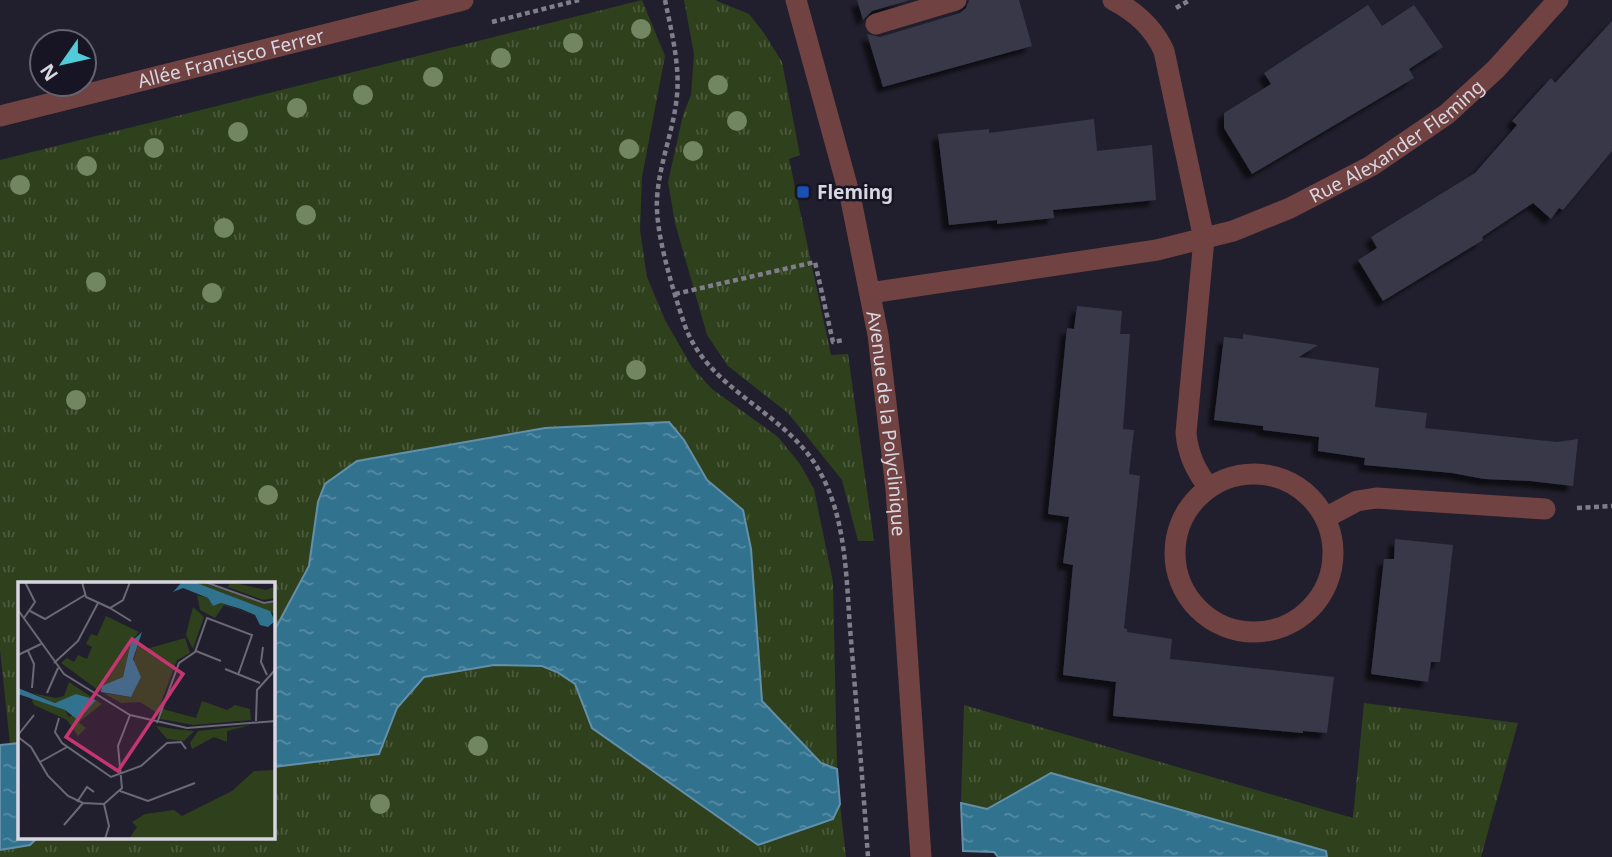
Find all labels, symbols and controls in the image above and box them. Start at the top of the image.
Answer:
street label: Allée Francisco Ferrer [135,22,327,94]
north arrow [28,28,98,98]
text: N [34,59,64,86]
street label: Rue Alexander Fleming [1304,74,1489,209]
place label: Fleming [817,179,893,205]
marker: Fleming [795,184,811,200]
street label: Avenue de la Polyclinique [860,308,912,537]
inset map [18,582,275,840]

